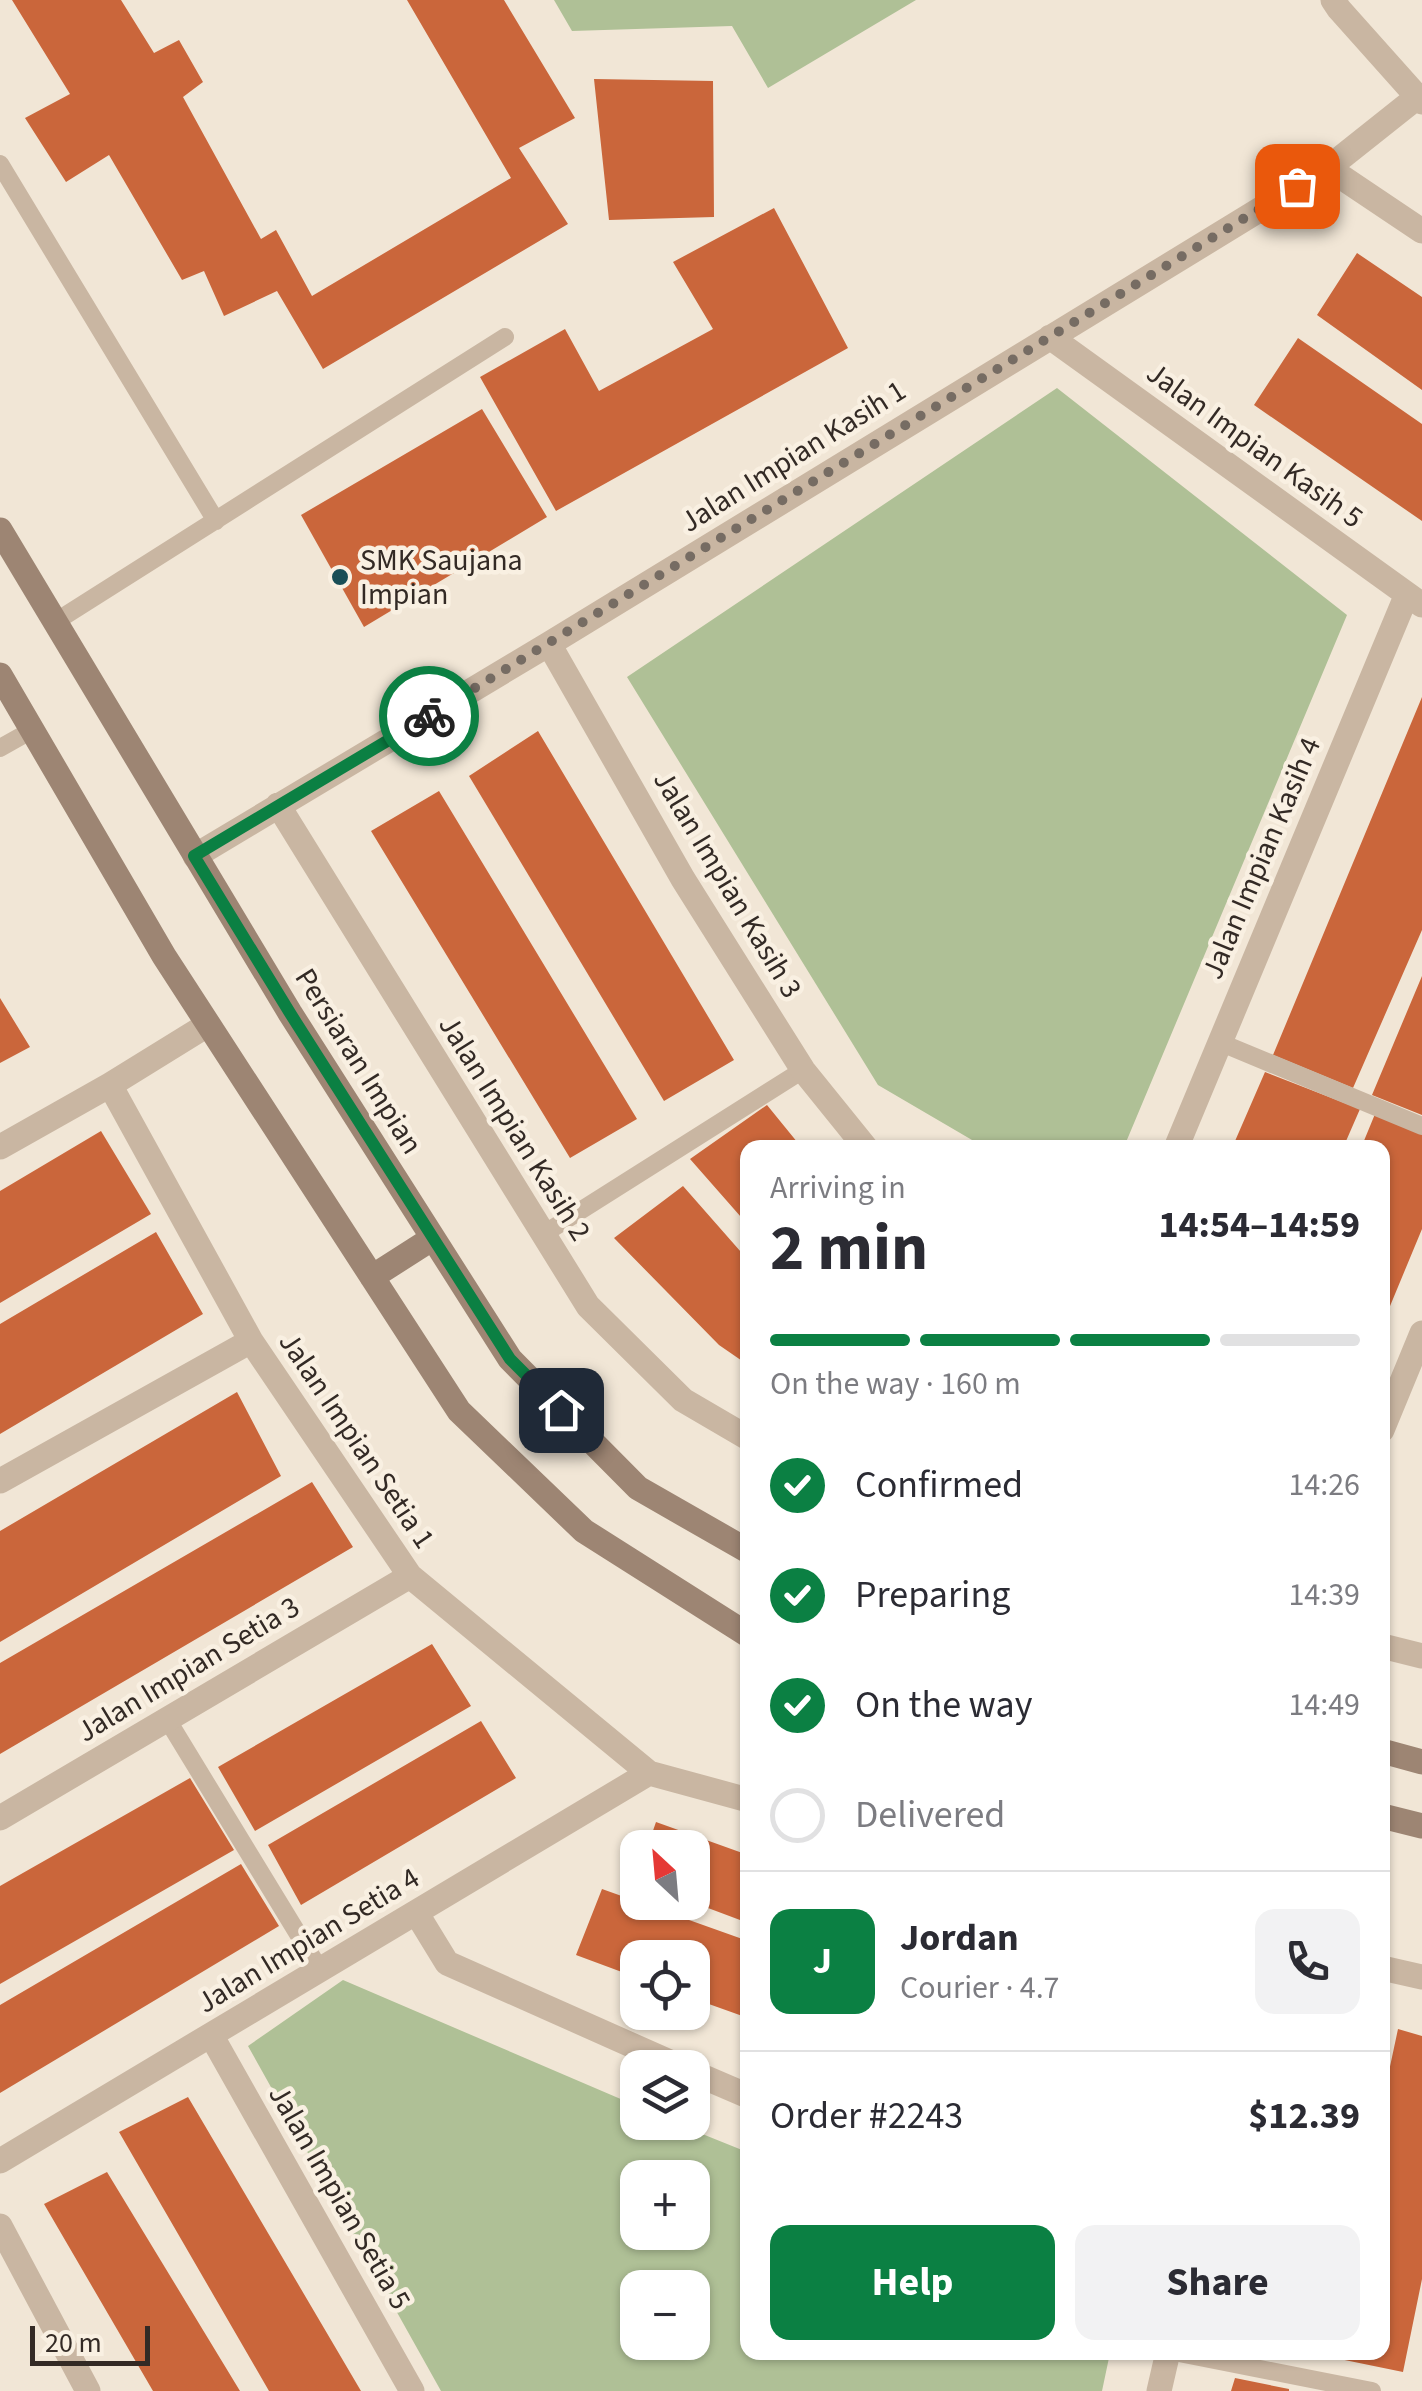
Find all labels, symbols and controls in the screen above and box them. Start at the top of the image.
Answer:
pin [1255,144,1340,229]
icon: bag [1270,159,1325,214]
street label: Jalan Impian Kasih 5 [1137,352,1372,539]
street label: Jalan Impian Kasih 1 [672,370,914,543]
place label: SMK Saujana Impian [360,539,523,616]
marker: SMK Saujana Impian [329,566,351,588]
courier [379,666,479,766]
icon: bike [402,689,457,744]
street label: Jalan Impian Kasih 4 [1191,731,1332,986]
street label: Jalan Impian Kasih 3 [643,762,813,1006]
street label: Persiaran Impian [284,960,433,1163]
street label: Jalan Impian Kasih 2 [428,1007,601,1249]
text: Arriving in [770,1165,906,1211]
text: 14:54–14:59 [1158,1198,1360,1252]
text: 2 min [770,1202,928,1295]
street label: Jalan Impian Setia 1 [268,1323,445,1557]
text: On the way · 160 m [770,1361,1021,1407]
pin [519,1368,604,1453]
icon: home [534,1383,589,1438]
icon: check [770,1458,825,1513]
text: Confirmed [855,1458,1023,1512]
text: 14:26 [1288,1462,1360,1508]
icon: check [770,1568,825,1623]
text: Preparing [855,1568,1010,1622]
text: 14:39 [1288,1572,1360,1618]
street label: Jalan Impian Setia 3 [69,1586,308,1753]
icon: check [770,1678,825,1733]
text: On the way [855,1678,1032,1732]
text: 14:49 [1288,1682,1360,1728]
text: Delivered [855,1788,1005,1842]
north arrow [620,1830,710,1920]
map controls [620,1830,710,2360]
street label: Jalan Impian Setia 4 [189,1857,428,2024]
button: phone [1255,1909,1360,2014]
text: Jordan [900,1911,1019,1965]
text: J [813,1934,832,1988]
button: locate [620,1940,710,2030]
text: Courier · 4.7 [900,1965,1060,2011]
button: layers [620,2050,710,2140]
street label: Jalan Impian Setia 5 [258,2077,421,2318]
text: Order #2243 [770,2089,963,2143]
text: $12.39 [1248,2089,1360,2143]
button: + [620,2160,710,2250]
button: Help [770,2225,1055,2340]
button: Share [1075,2225,1360,2340]
button: − [620,2270,710,2360]
scale bar [30,2321,150,2366]
text: 20 m [45,2323,102,2363]

